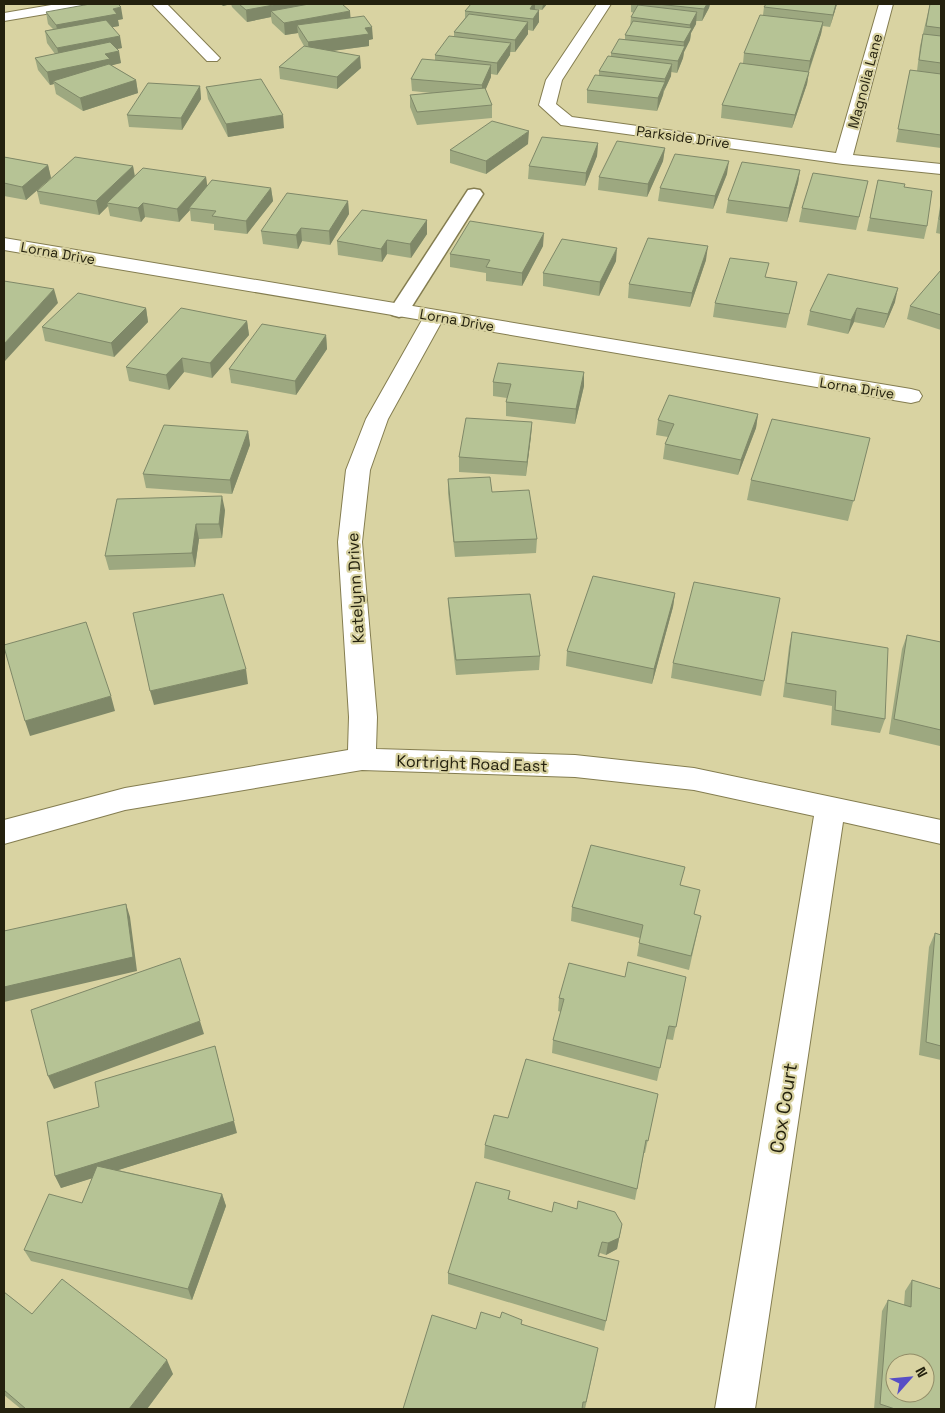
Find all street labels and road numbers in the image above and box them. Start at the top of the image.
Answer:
street label: Magnolia Lane [844,32,886,130]
street label: Parkside Drive [635,122,731,152]
street label: Lorna Drive [19,238,97,268]
street label: Lorna Drive [418,305,496,335]
street label: Lorna Drive [818,373,896,403]
street label: Katelynn Drive [342,532,369,644]
street label: Kortright Road East [396,750,548,777]
street label: Cox Court [764,1061,803,1155]

